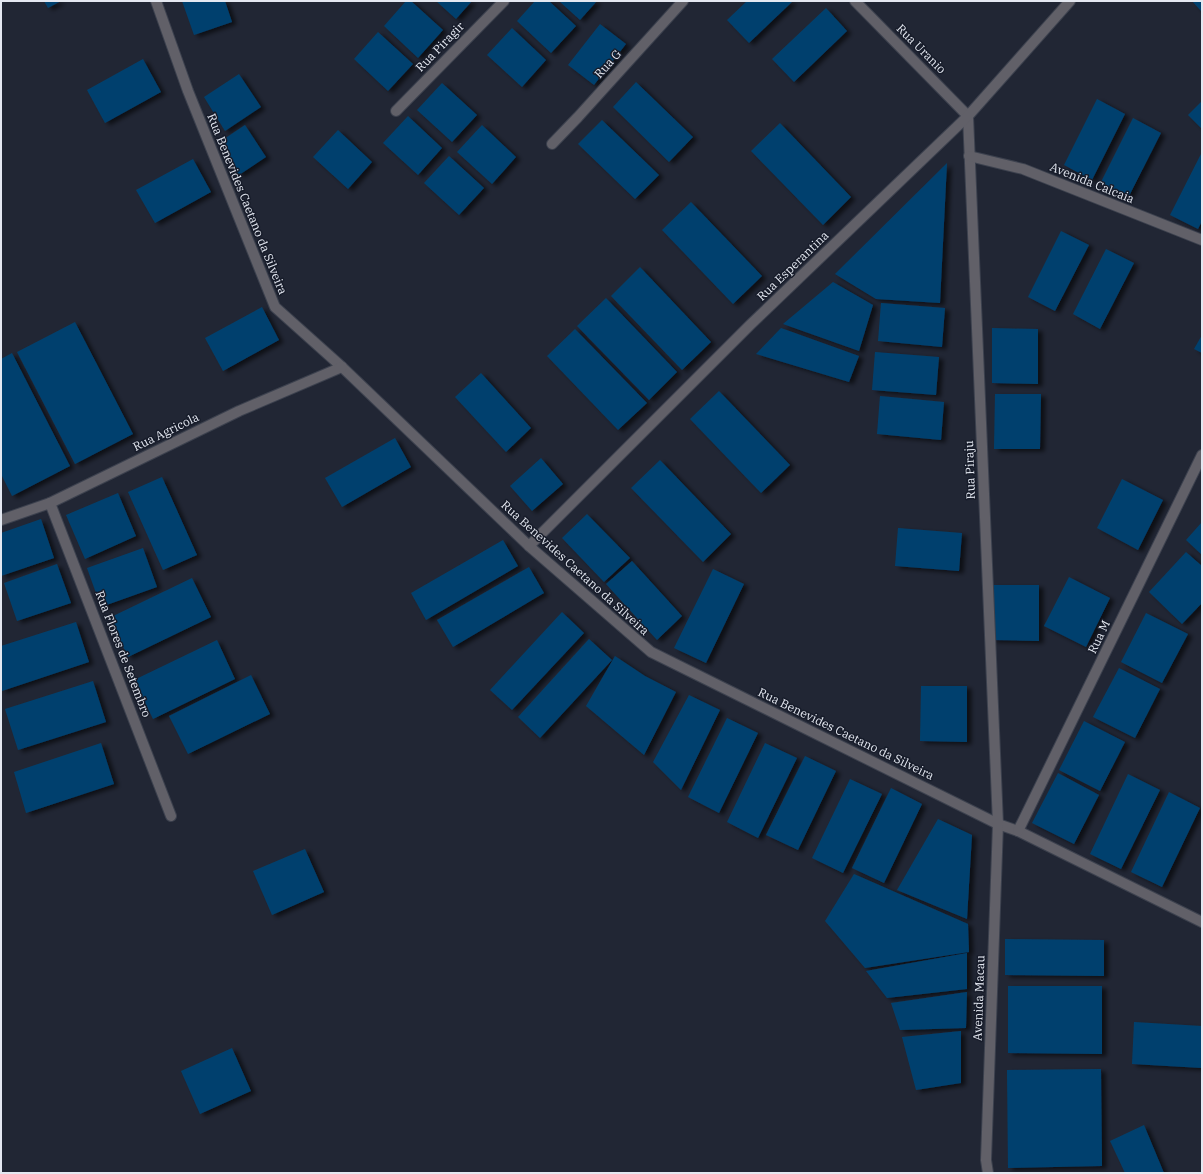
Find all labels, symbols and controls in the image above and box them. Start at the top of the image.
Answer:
street label: Rua Piragir [412,18,468,75]
street label: Rua Uranio [894,21,949,77]
street label: Rua G [591,46,625,81]
street label: Rua Benevides Caetano da Silveira [204,111,291,297]
street label: Avenida Calcaia [1048,159,1137,206]
street label: Rua Esperantina [754,227,832,304]
street label: Rua Agricola [130,409,202,454]
street label: Rua Piraju [961,440,978,500]
street label: Rua Benevides Caetano da Silveira [498,497,653,638]
street label: Rua Flores de Setembro [92,588,155,719]
street label: Rua M [1084,618,1113,656]
street label: Rua Benevides Caetano da Silveira [756,684,937,783]
street label: Avenida Macau [970,954,988,1041]

